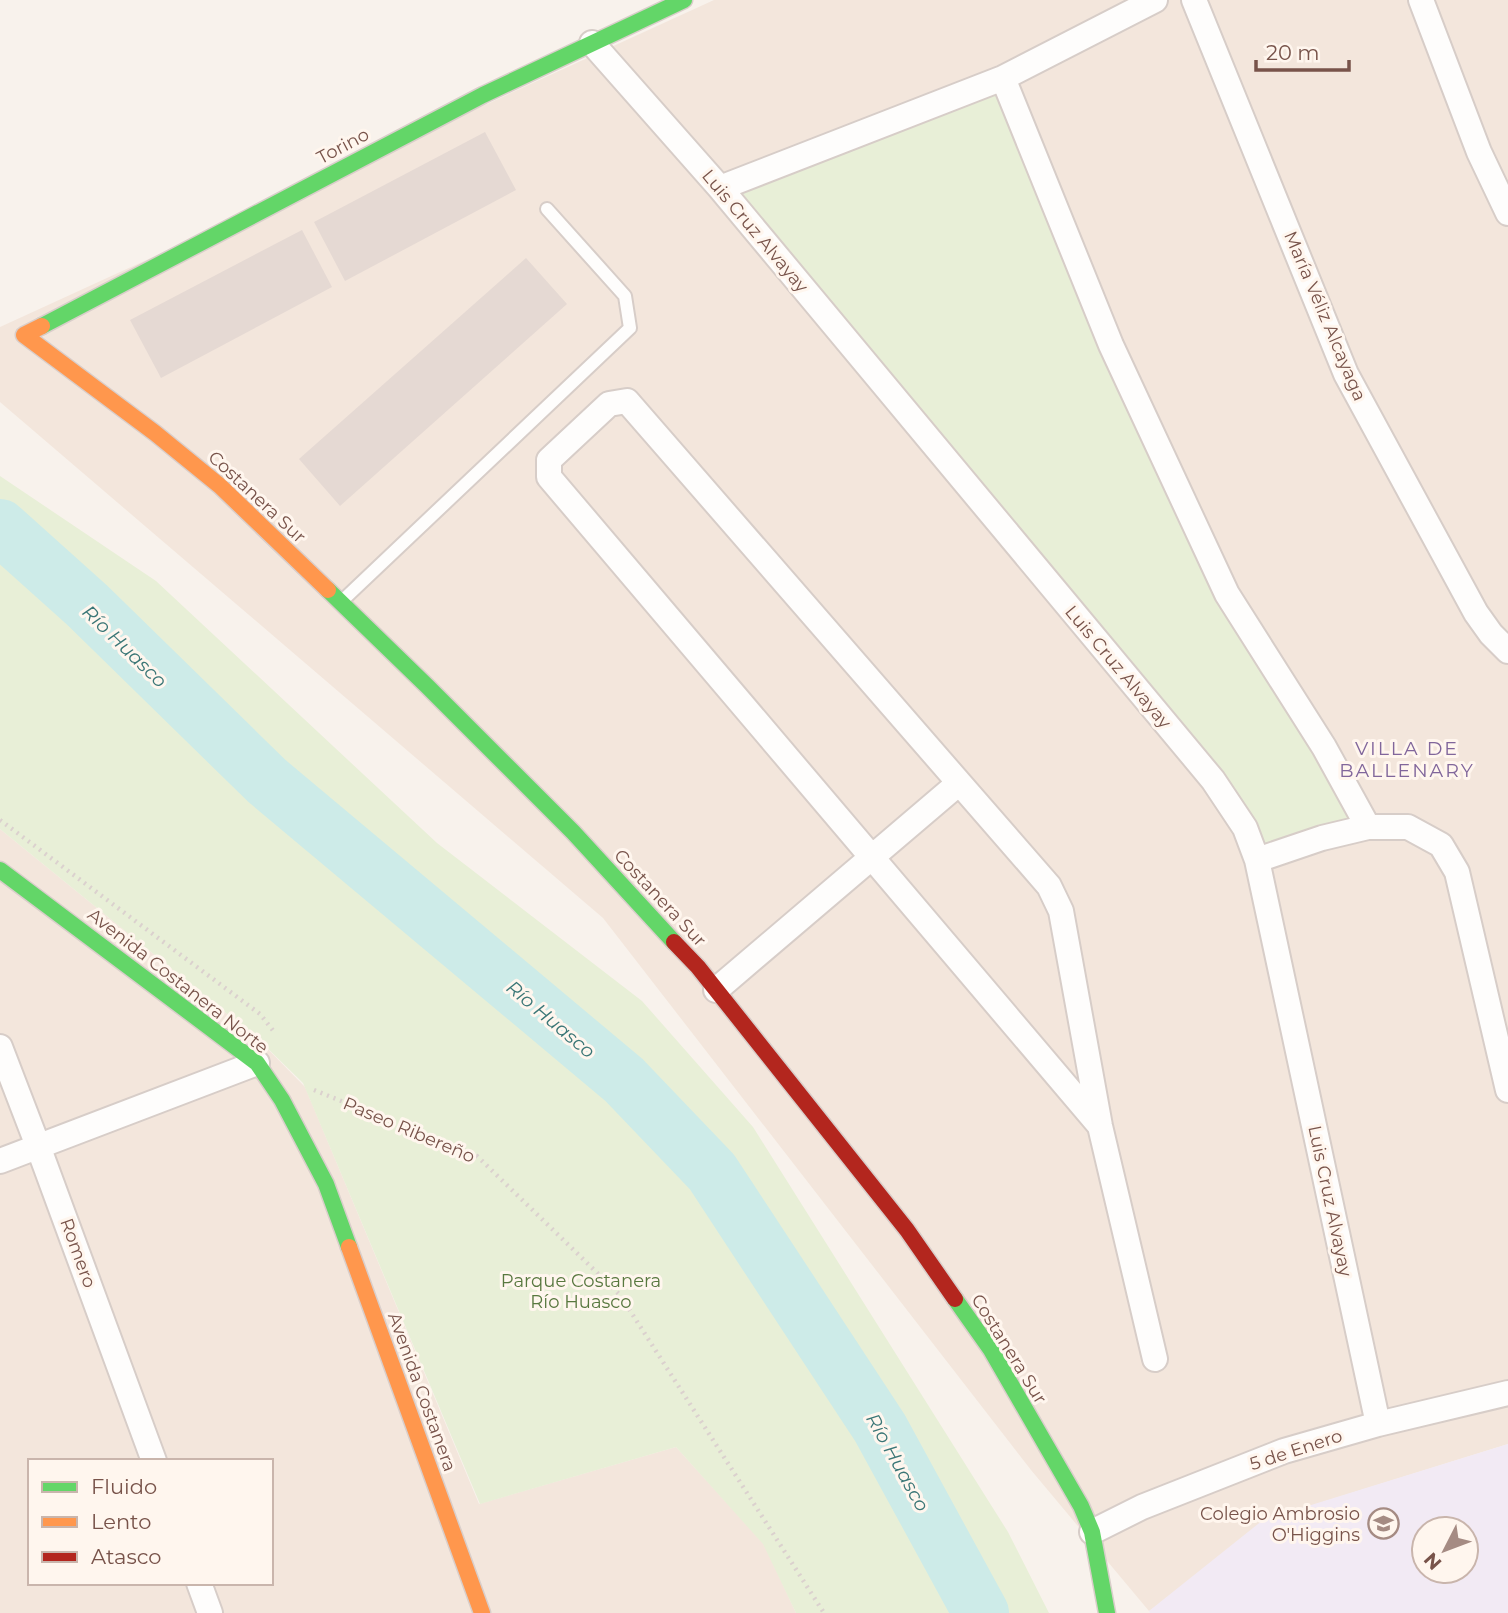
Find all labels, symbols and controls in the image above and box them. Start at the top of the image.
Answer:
scale bar [1256,28,1349,72]
text: 20 m [1266,40,1320,65]
street label: Torino [313,123,373,169]
street label: Luis Cruz Alvayay [697,165,813,297]
street label: María Véliz Alcayaga [1279,228,1371,404]
street label: Costanera Sur [204,446,310,548]
water label: Río Huasco [78,600,172,692]
street label: Luis Cruz Alvayay [1060,601,1176,733]
district label: VILLA DE BALLENARY [1339,737,1475,782]
street label: Costanera Sur [609,845,711,951]
street label: Avenida Costanera Norte [83,904,273,1059]
water label: Río Huasco [502,976,600,1063]
street label: Paseo Ribereño [340,1092,478,1168]
street label: Luis Cruz Alvayay [1303,1124,1357,1279]
street label: Romero [55,1215,101,1291]
park label: Parque Costanera Río Huasco [501,1270,661,1313]
street label: Costanera Sur [966,1290,1052,1408]
street label: Avenida Costanera [383,1310,461,1474]
water label: Río Huasco [861,1409,934,1515]
street label: 5 de Enero [1247,1425,1345,1475]
legend [28,1459,273,1585]
text: Fluido [91,1474,157,1499]
place label: Colegio Ambrosio O'Higgins [1200,1503,1360,1546]
school or university icon: Colegio Ambrosio O'Higgins [1366,1507,1400,1541]
text: Lento [91,1509,151,1534]
north arrow [1410,1515,1480,1585]
text: Atasco [91,1544,162,1569]
text: N [1419,1548,1446,1574]

